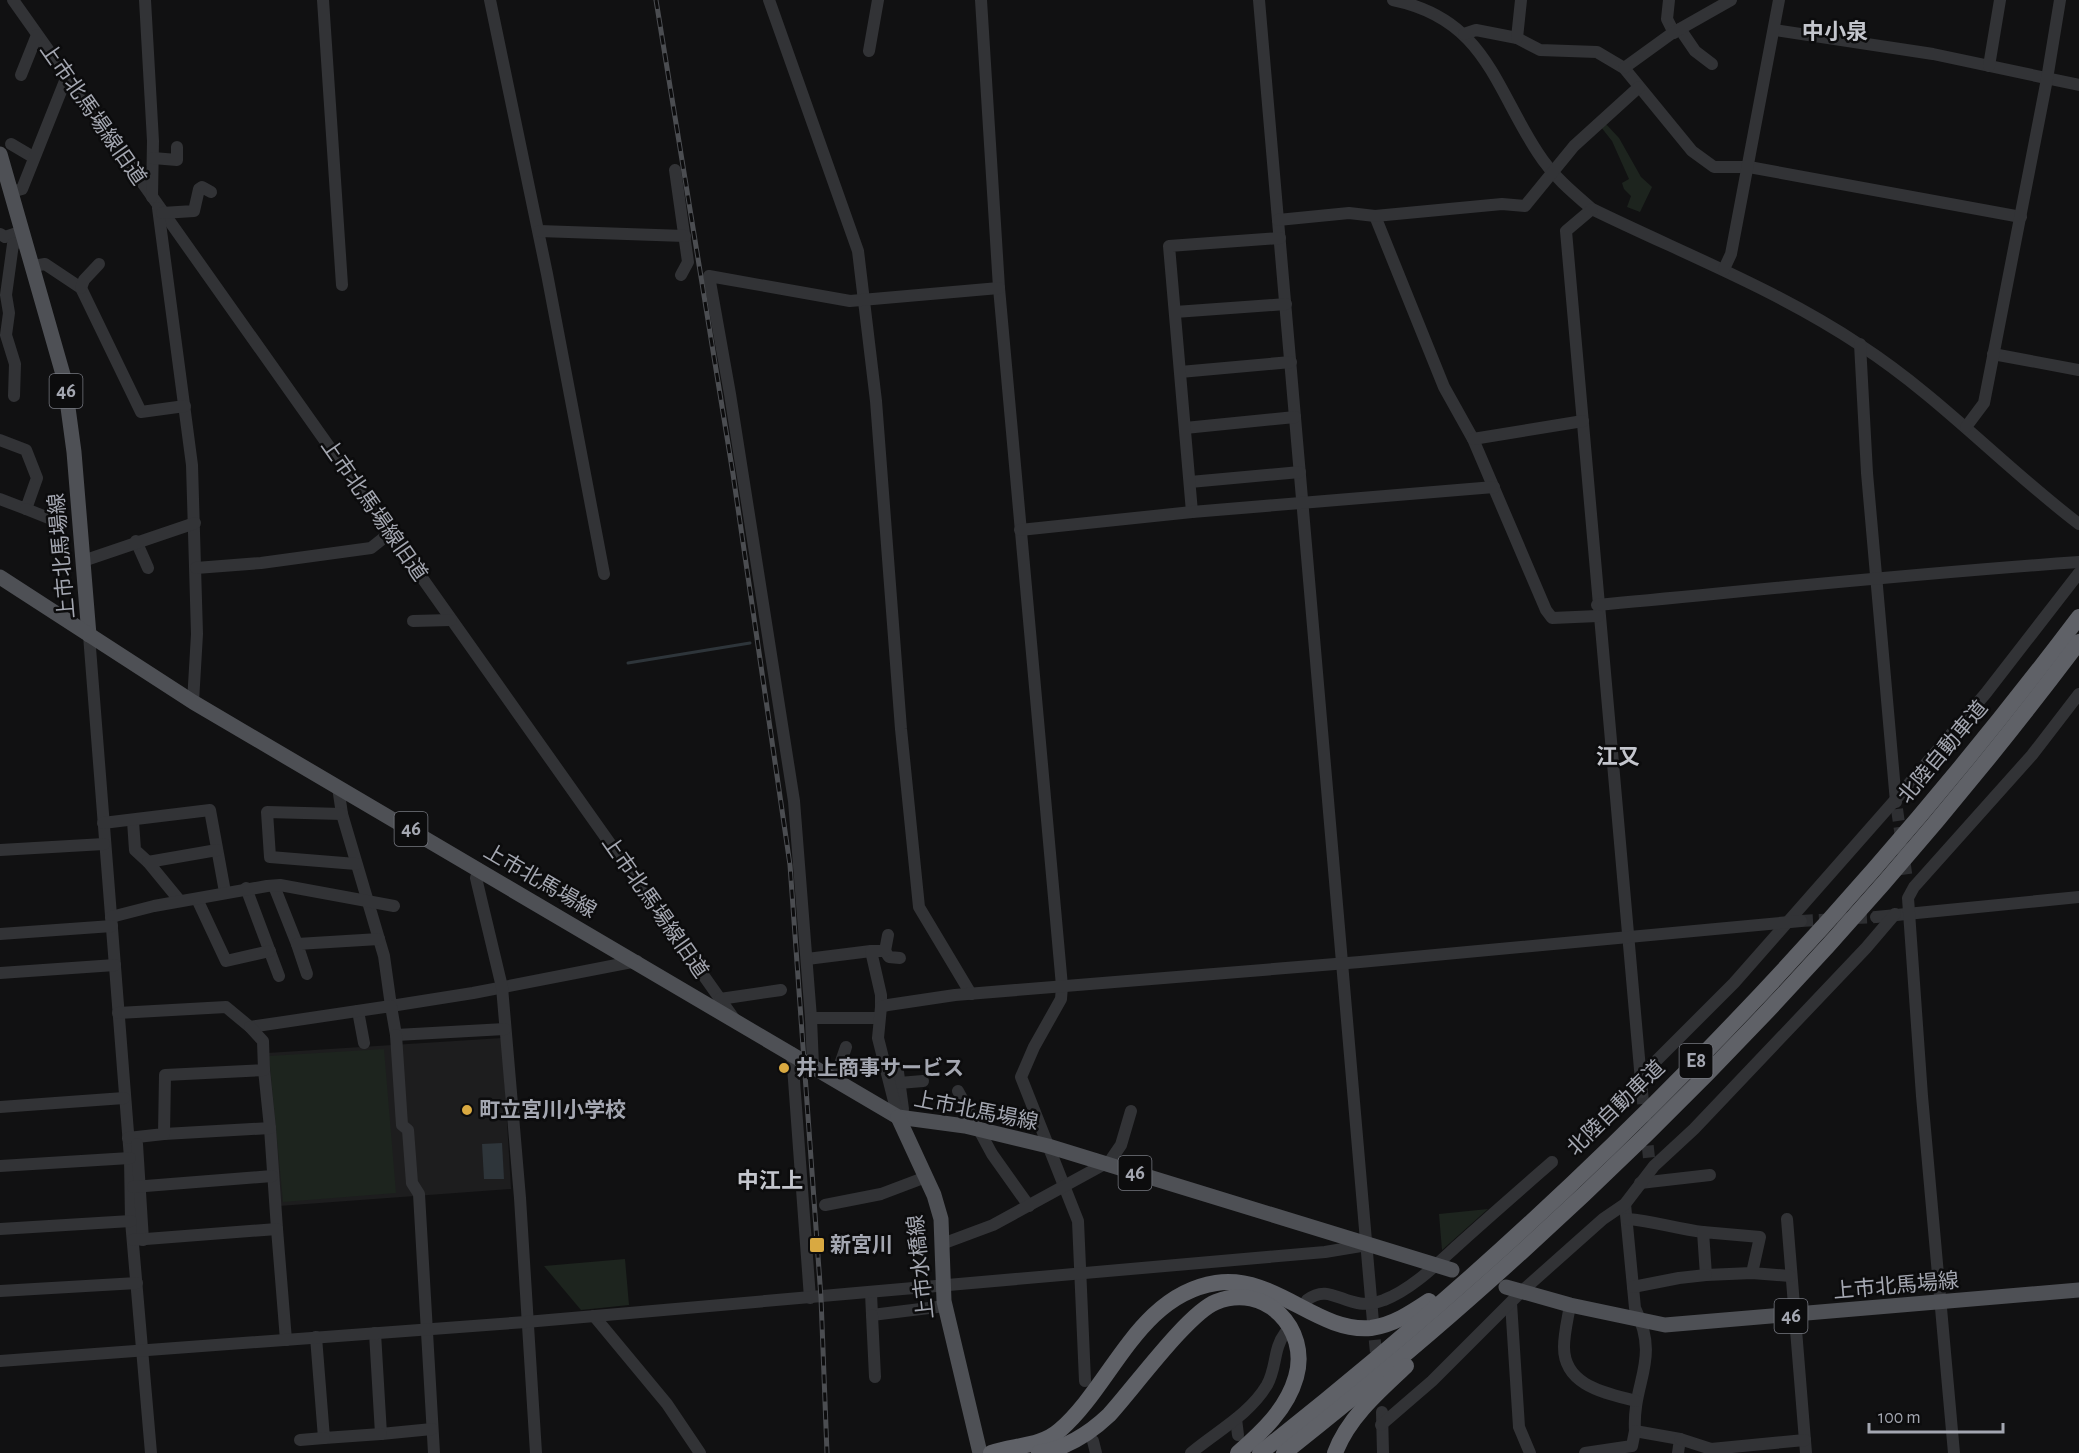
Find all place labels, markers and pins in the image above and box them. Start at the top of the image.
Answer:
place label: 井上商事サービス [796,1056,964,1079]
marker: 井上商事サービス [777,1061,791,1075]
place label: 町立宮川小学校 [479,1099,626,1121]
marker: 町立宮川小学校 [460,1103,474,1117]
place label: 新宮川 [830,1234,893,1256]
marker: 新宮川 [808,1236,826,1254]

